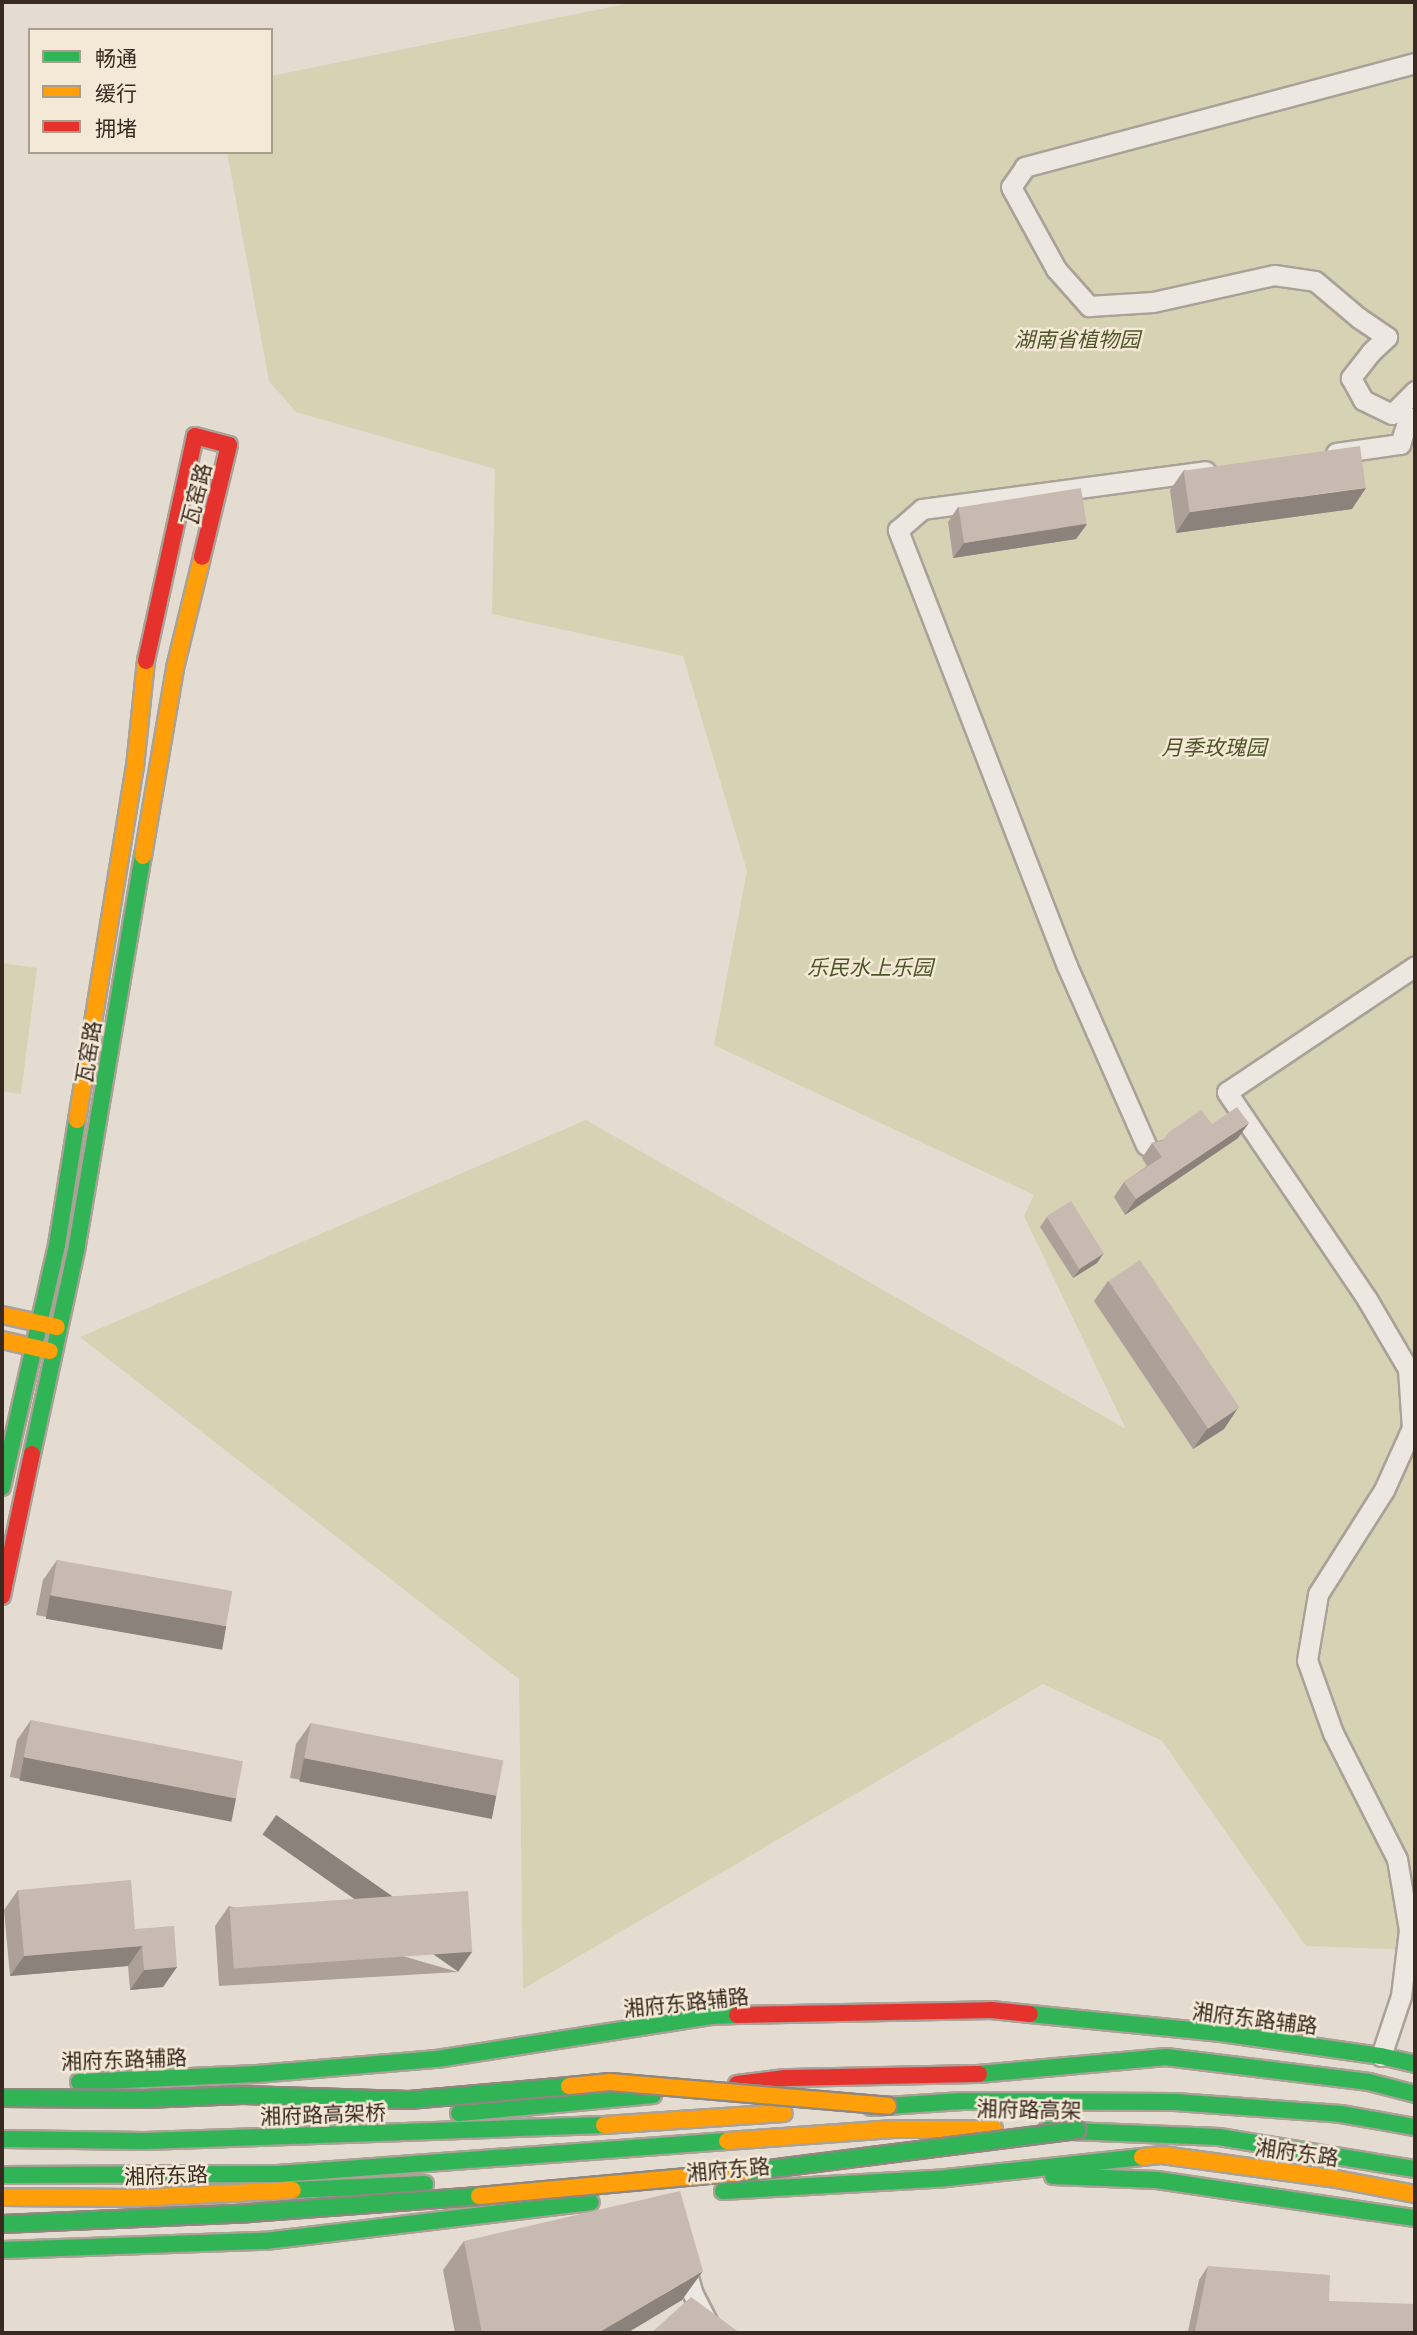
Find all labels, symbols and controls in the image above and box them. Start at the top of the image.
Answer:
legend [28,28,273,154]
text: 畅通 [95,44,137,72]
text: 缓行 [95,79,137,107]
text: 拥堵 [95,114,137,142]
park label: 湖南省植物园 [1014,326,1140,352]
street label: 瓦窑路 [176,460,216,528]
park label: 月季玫瑰园 [1162,734,1266,760]
park label: 乐民水上乐园 [807,954,933,980]
street label: 瓦窑路 [71,1019,105,1085]
street label: 湘府东路辅路 [622,1983,750,2021]
street label: 湘府东路辅路 [1191,1998,1319,2038]
street label: 湘府东路辅路 [61,2044,187,2074]
street label: 湘府路高架 [976,2095,1082,2123]
street label: 湘府路高架桥 [260,2099,386,2129]
street label: 湘府东路 [1254,2134,1340,2170]
street label: 湘府东路 [685,2153,771,2185]
street label: 湘府东路 [124,2161,208,2189]

